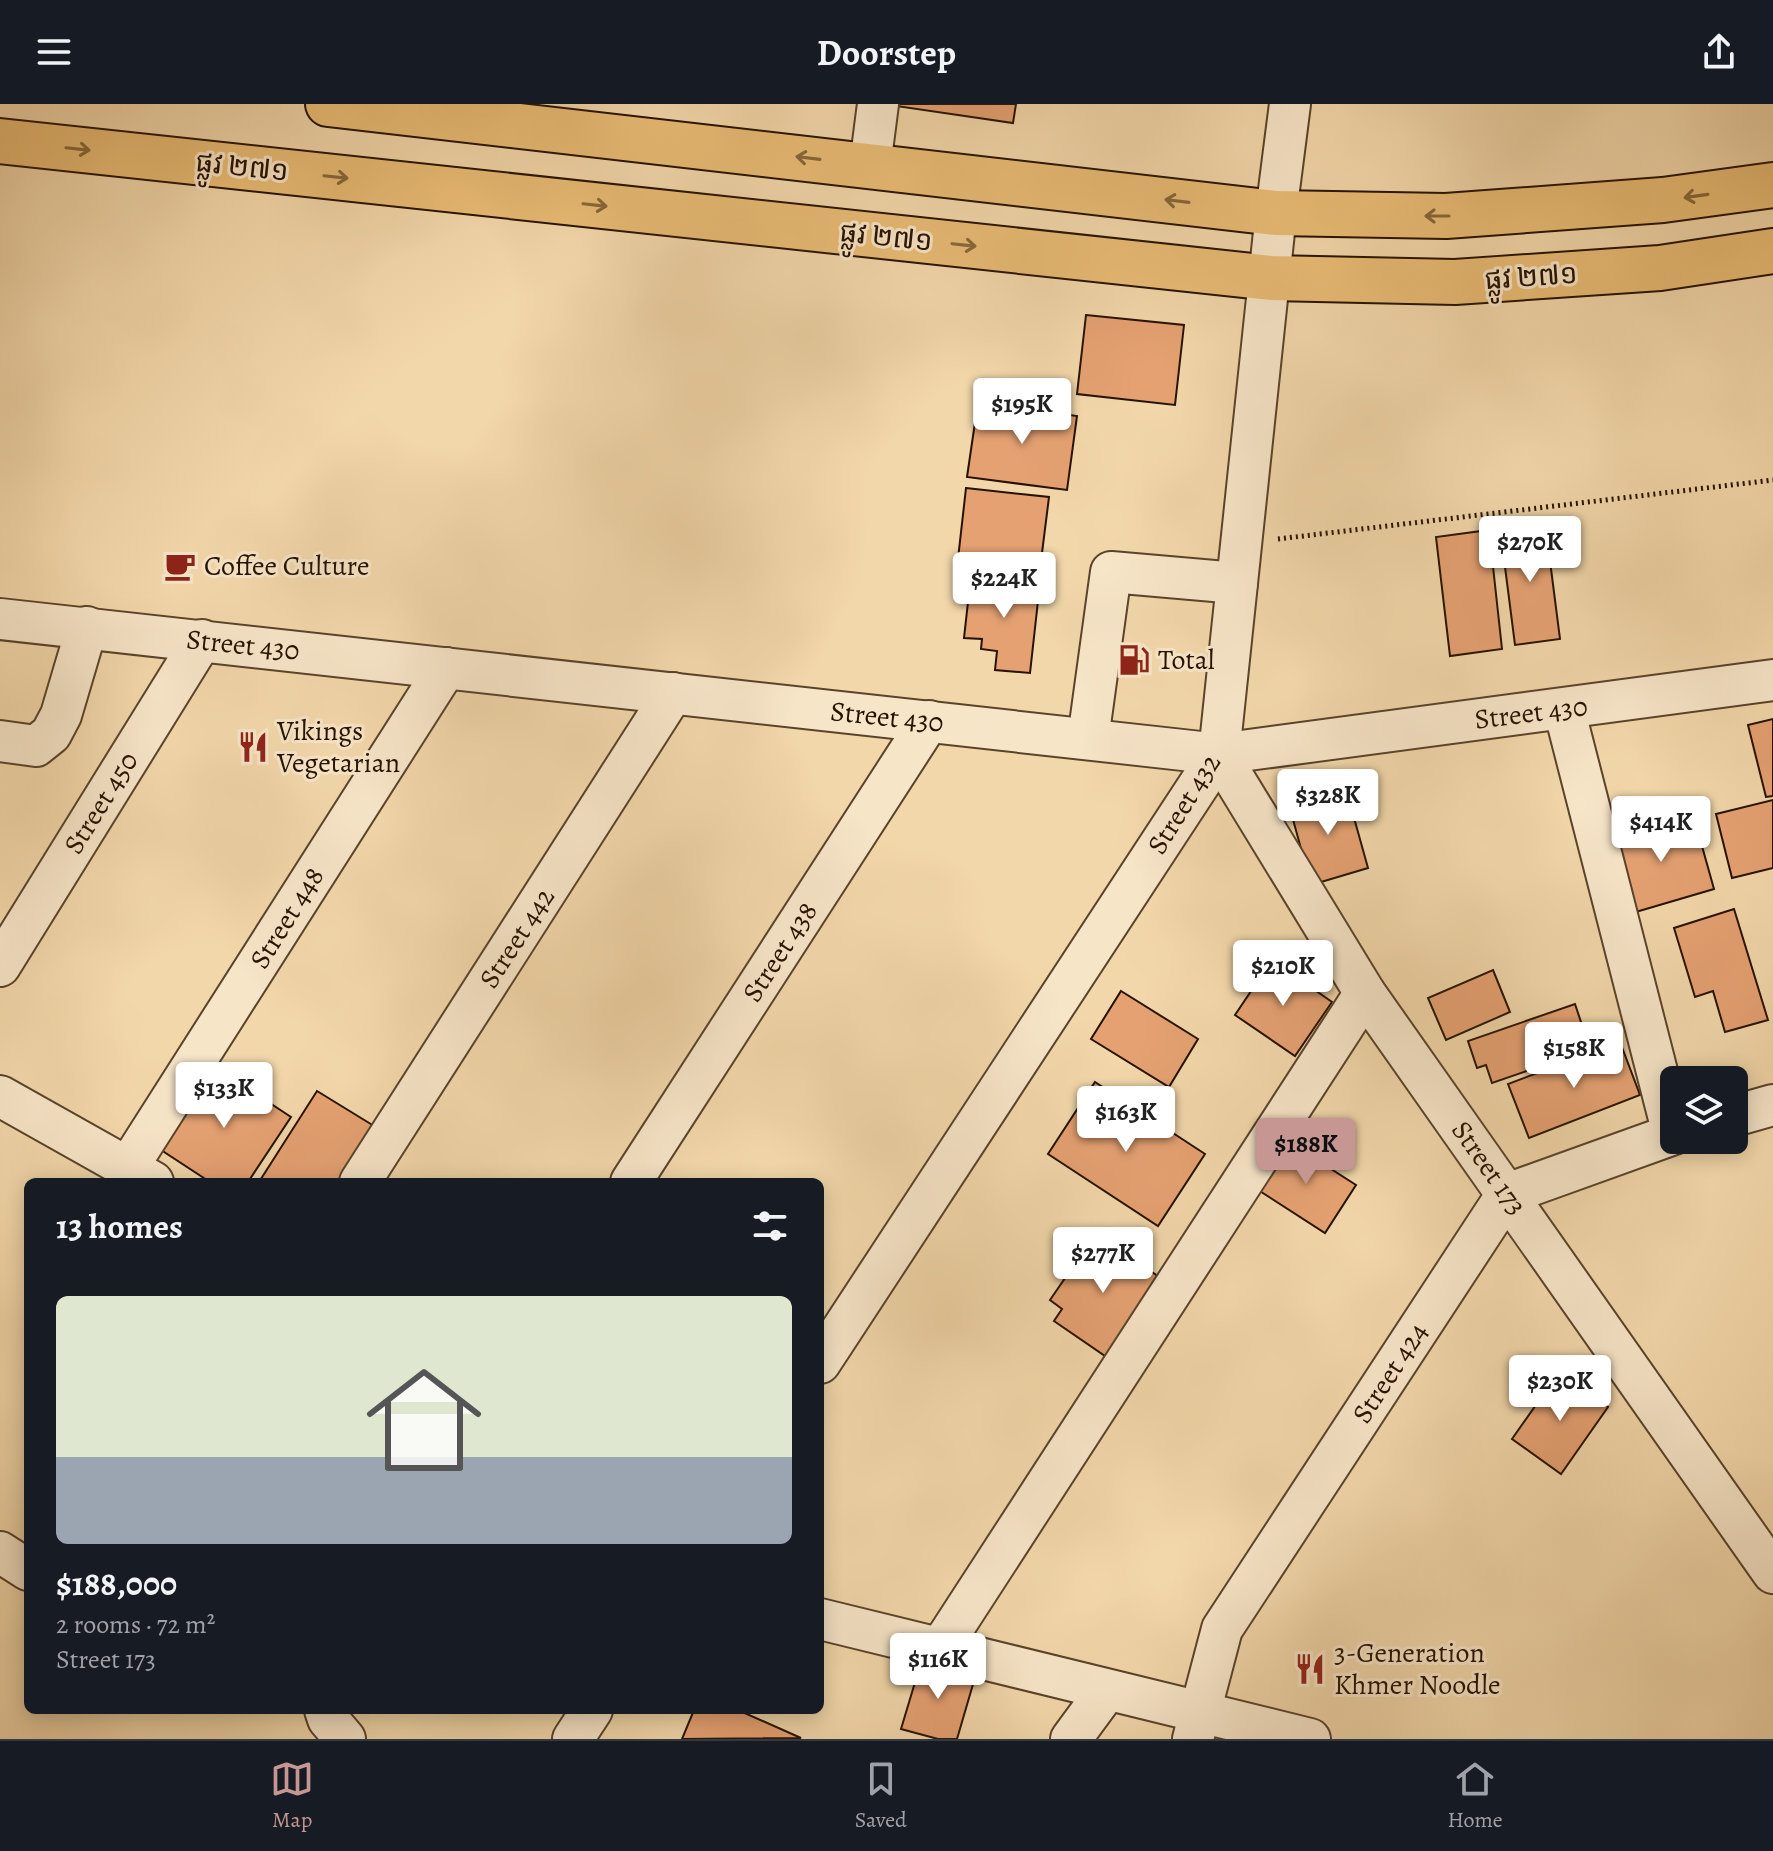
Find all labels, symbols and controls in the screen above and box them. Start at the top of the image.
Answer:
text: Doorstep [817,28,956,77]
icon: menu [32,30,76,74]
icon: share [1697,30,1741,74]
one-way arrow [64,142,90,157]
street label: ផ្លូវ ២៧១ [193,143,290,196]
one-way arrow [796,150,821,165]
one-way arrow [322,170,349,185]
one-way arrow [1684,189,1709,204]
one-way arrow [1164,194,1191,209]
one-way arrow [581,198,607,213]
one-way arrow [1424,208,1451,224]
street label: ផ្លូវ ២៧១ [837,213,934,266]
one-way arrow [950,238,977,253]
street label: ផ្លូវ ២៧១ [1483,255,1579,304]
pin: $195K [966,378,1078,446]
text: $195K [991,386,1053,421]
pin: $270K [1474,516,1586,584]
text: $270K [1497,524,1563,559]
place label: Coffee Culture [204,547,370,585]
cafe icon: Coffee Culture [163,549,197,583]
pin: $224K [948,552,1060,620]
text: $224K [971,560,1037,595]
street label: Street 430 [184,620,302,670]
place label: Total [1158,641,1215,679]
fuel station icon: Total [1117,643,1151,677]
street label: Street 430 [1472,687,1590,739]
street label: Street 430 [828,692,946,742]
place label: Vikings Vegetarian [276,712,400,782]
restaurant icon: Vikings Vegetarian [236,730,270,764]
street label: Street 450 [55,745,147,861]
street label: Street 432 [1138,746,1230,862]
pin: $328K [1272,769,1384,837]
text: $328K [1295,777,1361,812]
pin: $414K [1605,796,1717,864]
text: $414K [1630,804,1692,839]
street label: Street 448 [241,860,333,976]
street label: Street 442 [470,880,564,996]
street label: Street 438 [733,895,827,1009]
pin: $210K [1227,940,1339,1008]
text: $210K [1251,948,1315,983]
pin: $158K [1518,1022,1630,1090]
text: $158K [1543,1030,1605,1065]
pin: $133K [168,1062,280,1130]
map controls [1660,1066,1748,1154]
button: layers [1660,1066,1748,1154]
text: $133K [194,1070,254,1105]
pin: $163K [1070,1086,1182,1154]
text: $163K [1095,1094,1157,1129]
street label: Street 173 [1443,1113,1535,1223]
pin: $188K [1250,1118,1362,1186]
text: $188K [1274,1126,1338,1161]
text: 13 homes [56,1203,183,1250]
icon: filters [748,1204,792,1248]
pin: $277K [1047,1227,1159,1295]
text: $277K [1071,1235,1135,1270]
street label: Street 424 [1343,1315,1437,1431]
icon: home [352,1348,496,1492]
pin: $230K [1504,1355,1616,1423]
text: $230K [1527,1363,1593,1398]
text: $188,000 [56,1560,177,1607]
text: 2 rooms · 72 m² [56,1607,215,1642]
pin: $116K [882,1633,994,1701]
place label: 3-Generation Khmer Noodle [1334,1634,1501,1704]
text: $116K [908,1641,968,1676]
text: Street 173 [56,1642,156,1677]
restaurant icon: 3-Generation Khmer Noodle [1293,1652,1327,1686]
tab: Map [270,1757,314,1835]
tab: Saved [855,1757,907,1835]
tab: Home [1447,1757,1503,1835]

